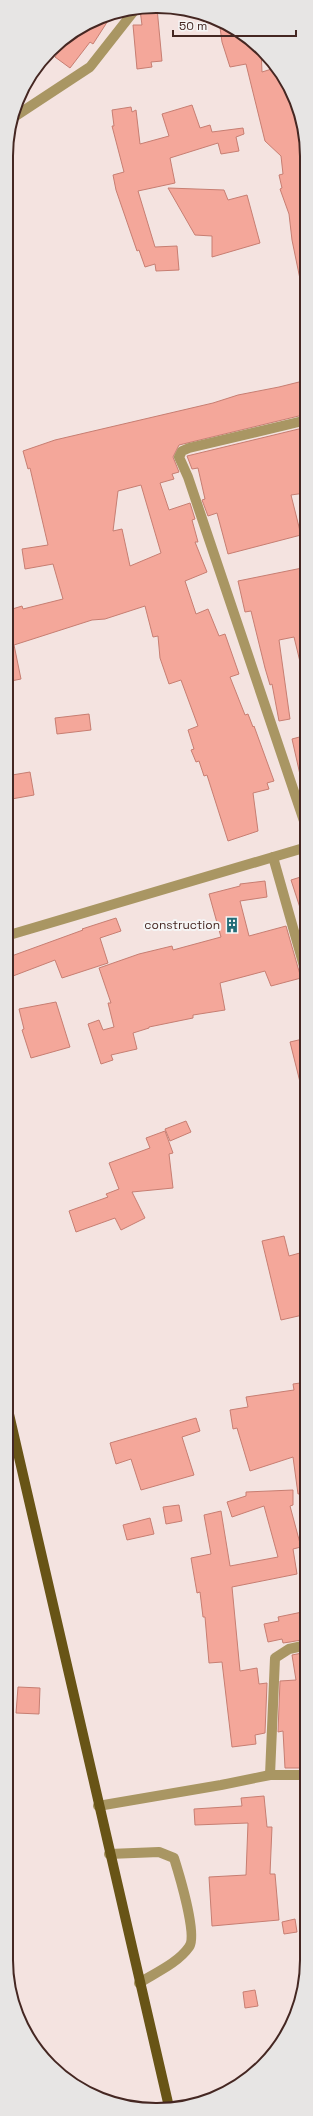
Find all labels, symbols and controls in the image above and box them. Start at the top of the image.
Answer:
scale bar [173,12,296,38]
text: 50 m [179,18,207,34]
building icon: construction [223,916,241,934]
place label: construction [144,917,220,933]

